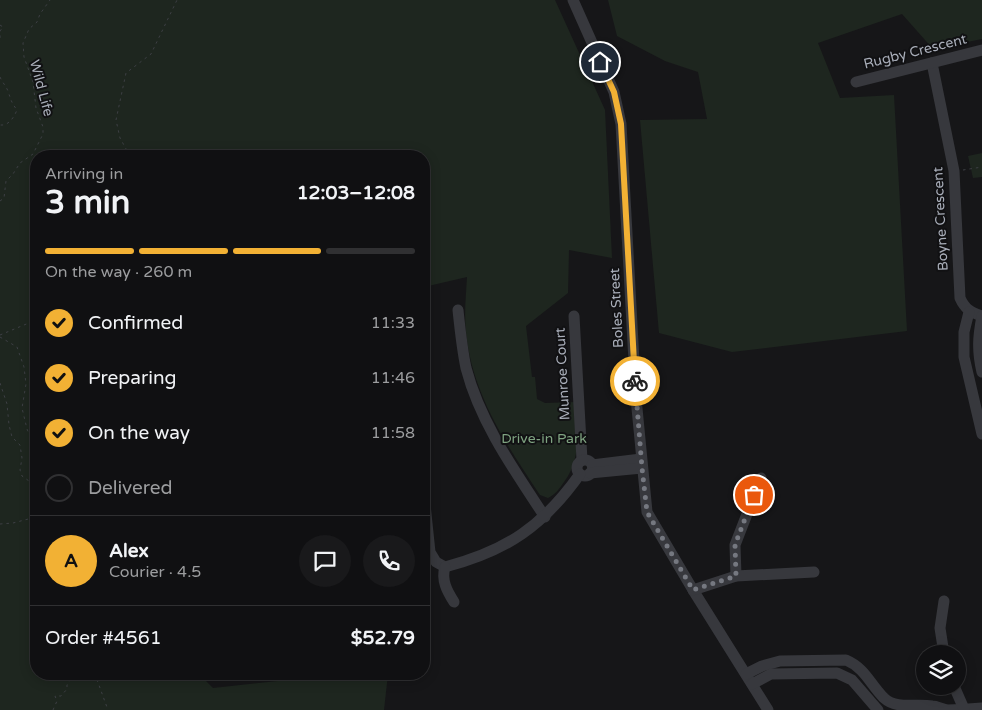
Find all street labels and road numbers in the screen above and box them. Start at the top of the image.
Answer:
street label: Rugby Crescent [862,30,969,73]
street label: Wild Life [26,58,57,118]
street label: Boyne Crescent [929,166,952,271]
street label: Boles Street [606,267,627,348]
street label: Munroe Court [552,327,573,421]

